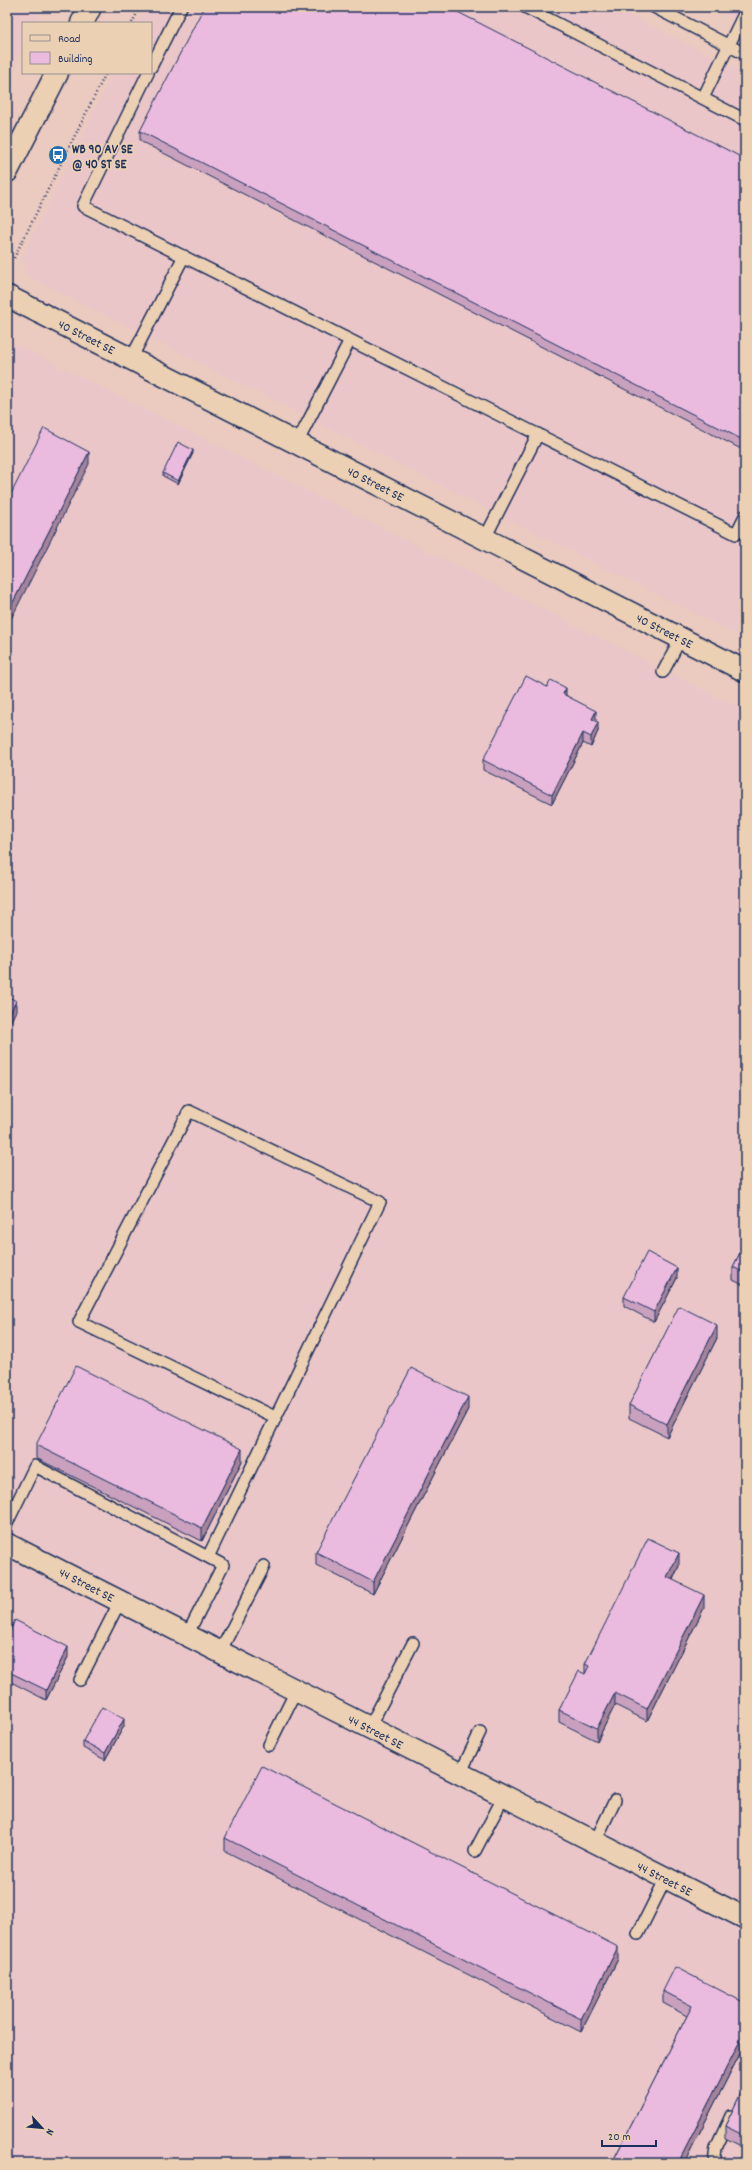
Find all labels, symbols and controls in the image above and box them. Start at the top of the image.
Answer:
legend [22,22,152,74]
text: Road [58,31,80,48]
text: Building [58,51,93,68]
place label: WB 90 AV SE @ 40 ST SE [72,141,134,175]
bus stop icon: WB 90 AV SE @ 40 ST SE [47,144,69,166]
street label: 40 Street SE [54,316,118,361]
street label: 40 Street SE [343,463,407,508]
street label: 40 Street SE [632,610,696,655]
street label: 44 Street SE [55,1564,117,1608]
street label: 44 Street SE [344,1711,406,1755]
street label: 44 Street SE [633,1858,695,1902]
north arrow [22,2108,62,2148]
scale bar [602,2122,656,2148]
text: N [41,2126,57,2138]
text: 20 m [608,2129,631,2146]

